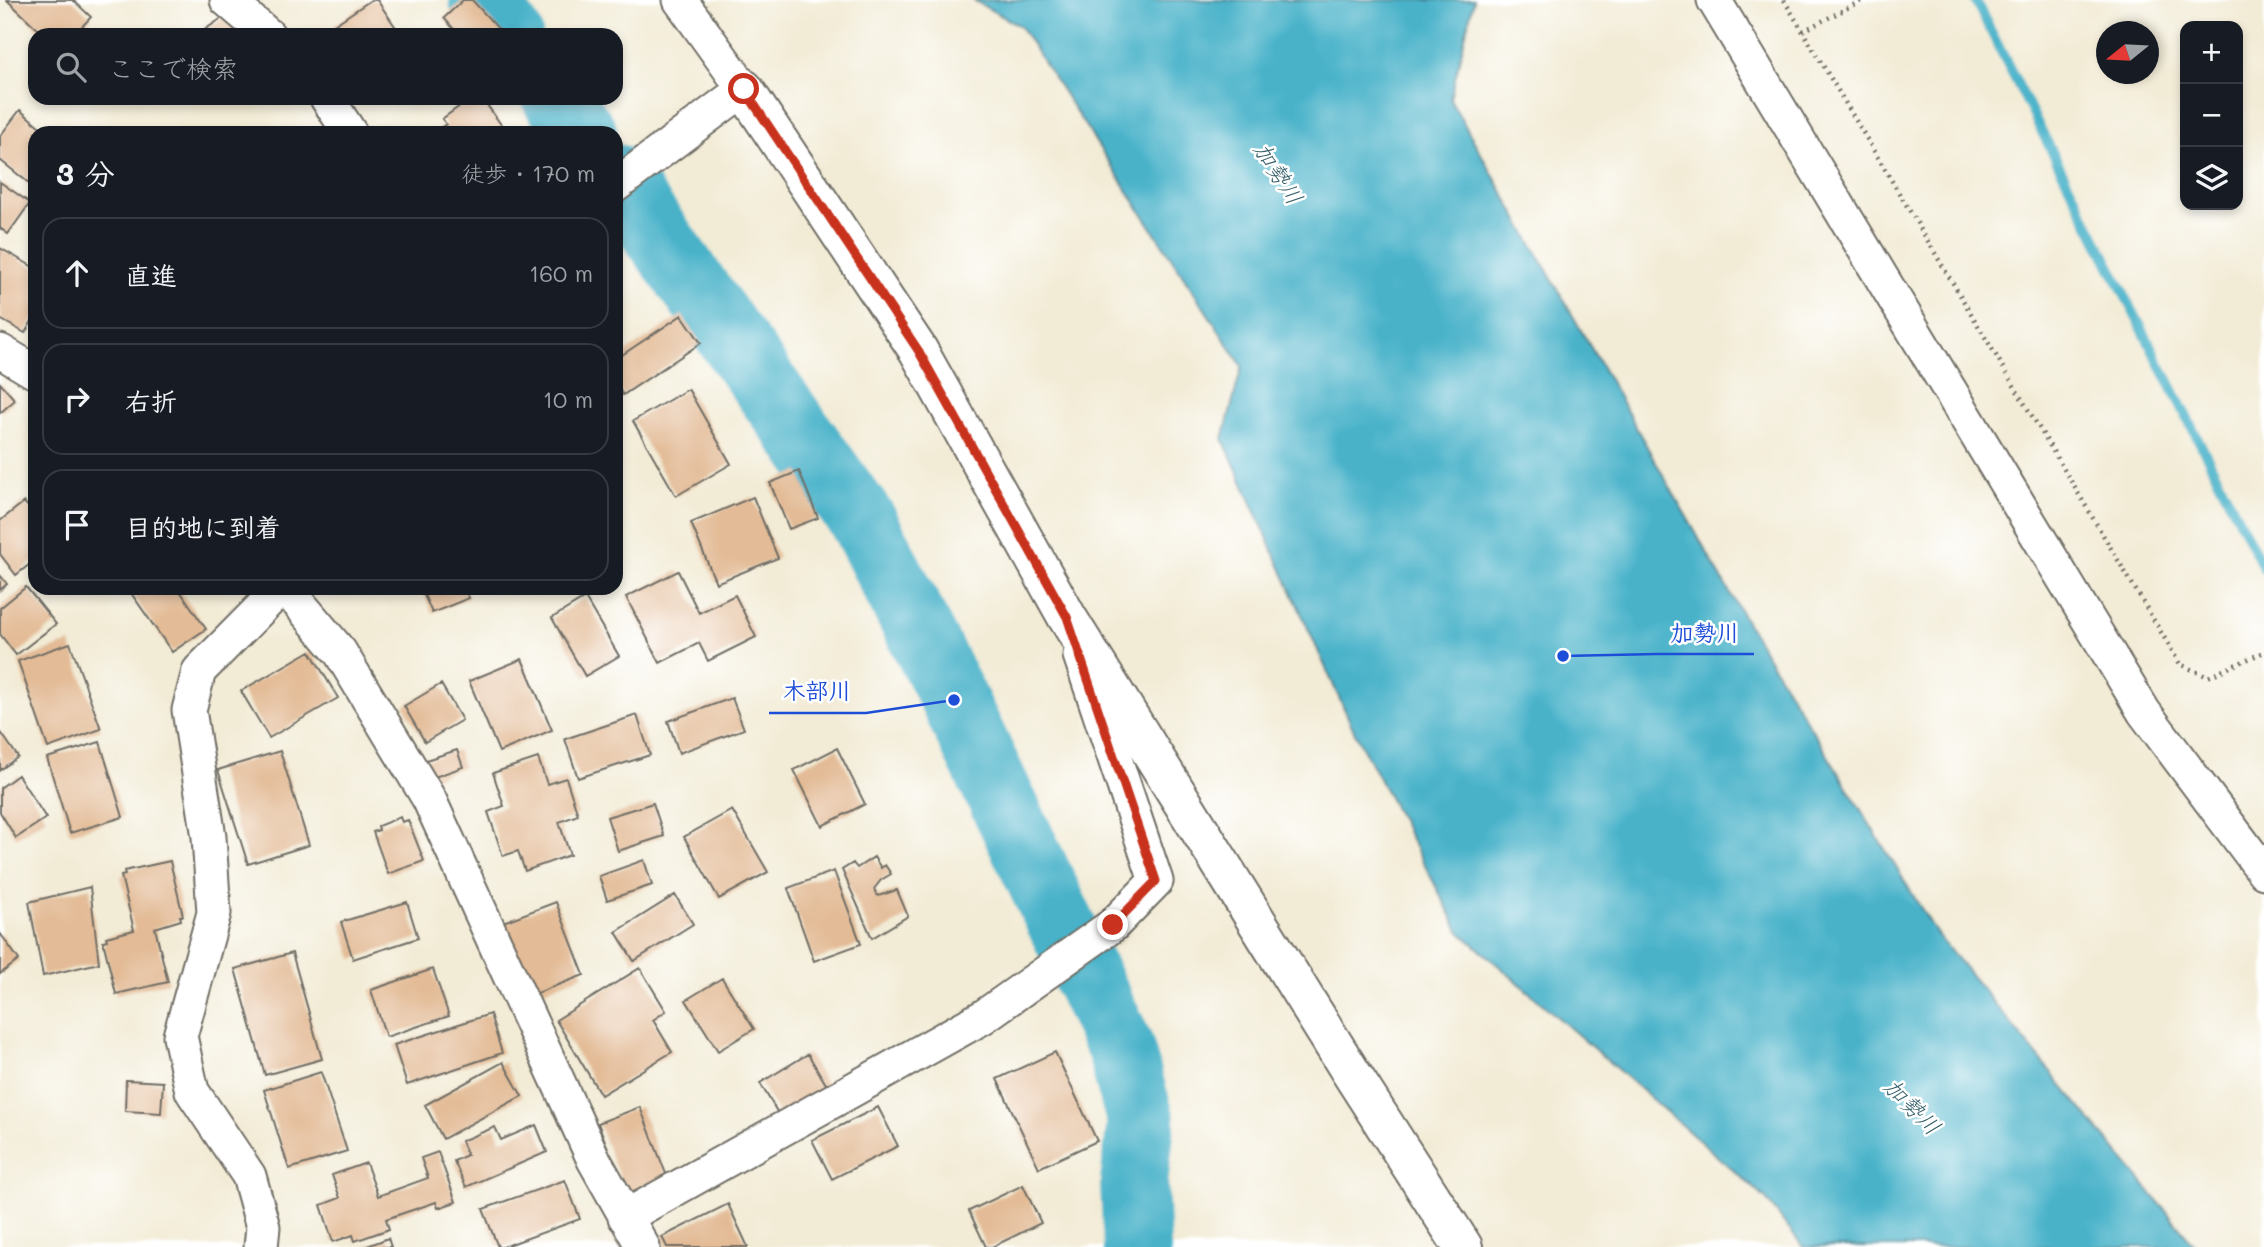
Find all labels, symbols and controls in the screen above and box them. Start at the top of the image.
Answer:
north arrow [2096,21,2159,84]
map controls [2180,21,2243,210]
button: + [2180,21,2243,84]
search box [28,28,623,105]
icon: search [52,48,90,86]
text: ここで検索 [108,51,238,85]
route start [728,73,759,104]
button: − [2180,84,2243,147]
water label: 加勢川 [1248,136,1310,210]
button: layers [2180,147,2243,210]
text: 3 分 [56,153,115,193]
text: 徒歩 · 170 m [461,158,595,188]
icon: ahead [58,254,96,292]
text: 直進 [125,258,177,292]
text: 160 m [529,258,593,288]
icon: right [58,380,96,418]
text: 右折 [125,384,177,418]
text: 10 m [543,384,593,414]
icon: arrive [58,506,96,544]
text: 目的地に到着 [125,510,281,544]
callout: 加勢川 [1657,610,1754,654]
text: 加勢川 [1671,617,1740,647]
callout: 木部川 [769,669,866,713]
text: 木部川 [783,675,852,705]
route end [1097,909,1128,940]
water label: 加勢川 [1878,1071,1948,1141]

